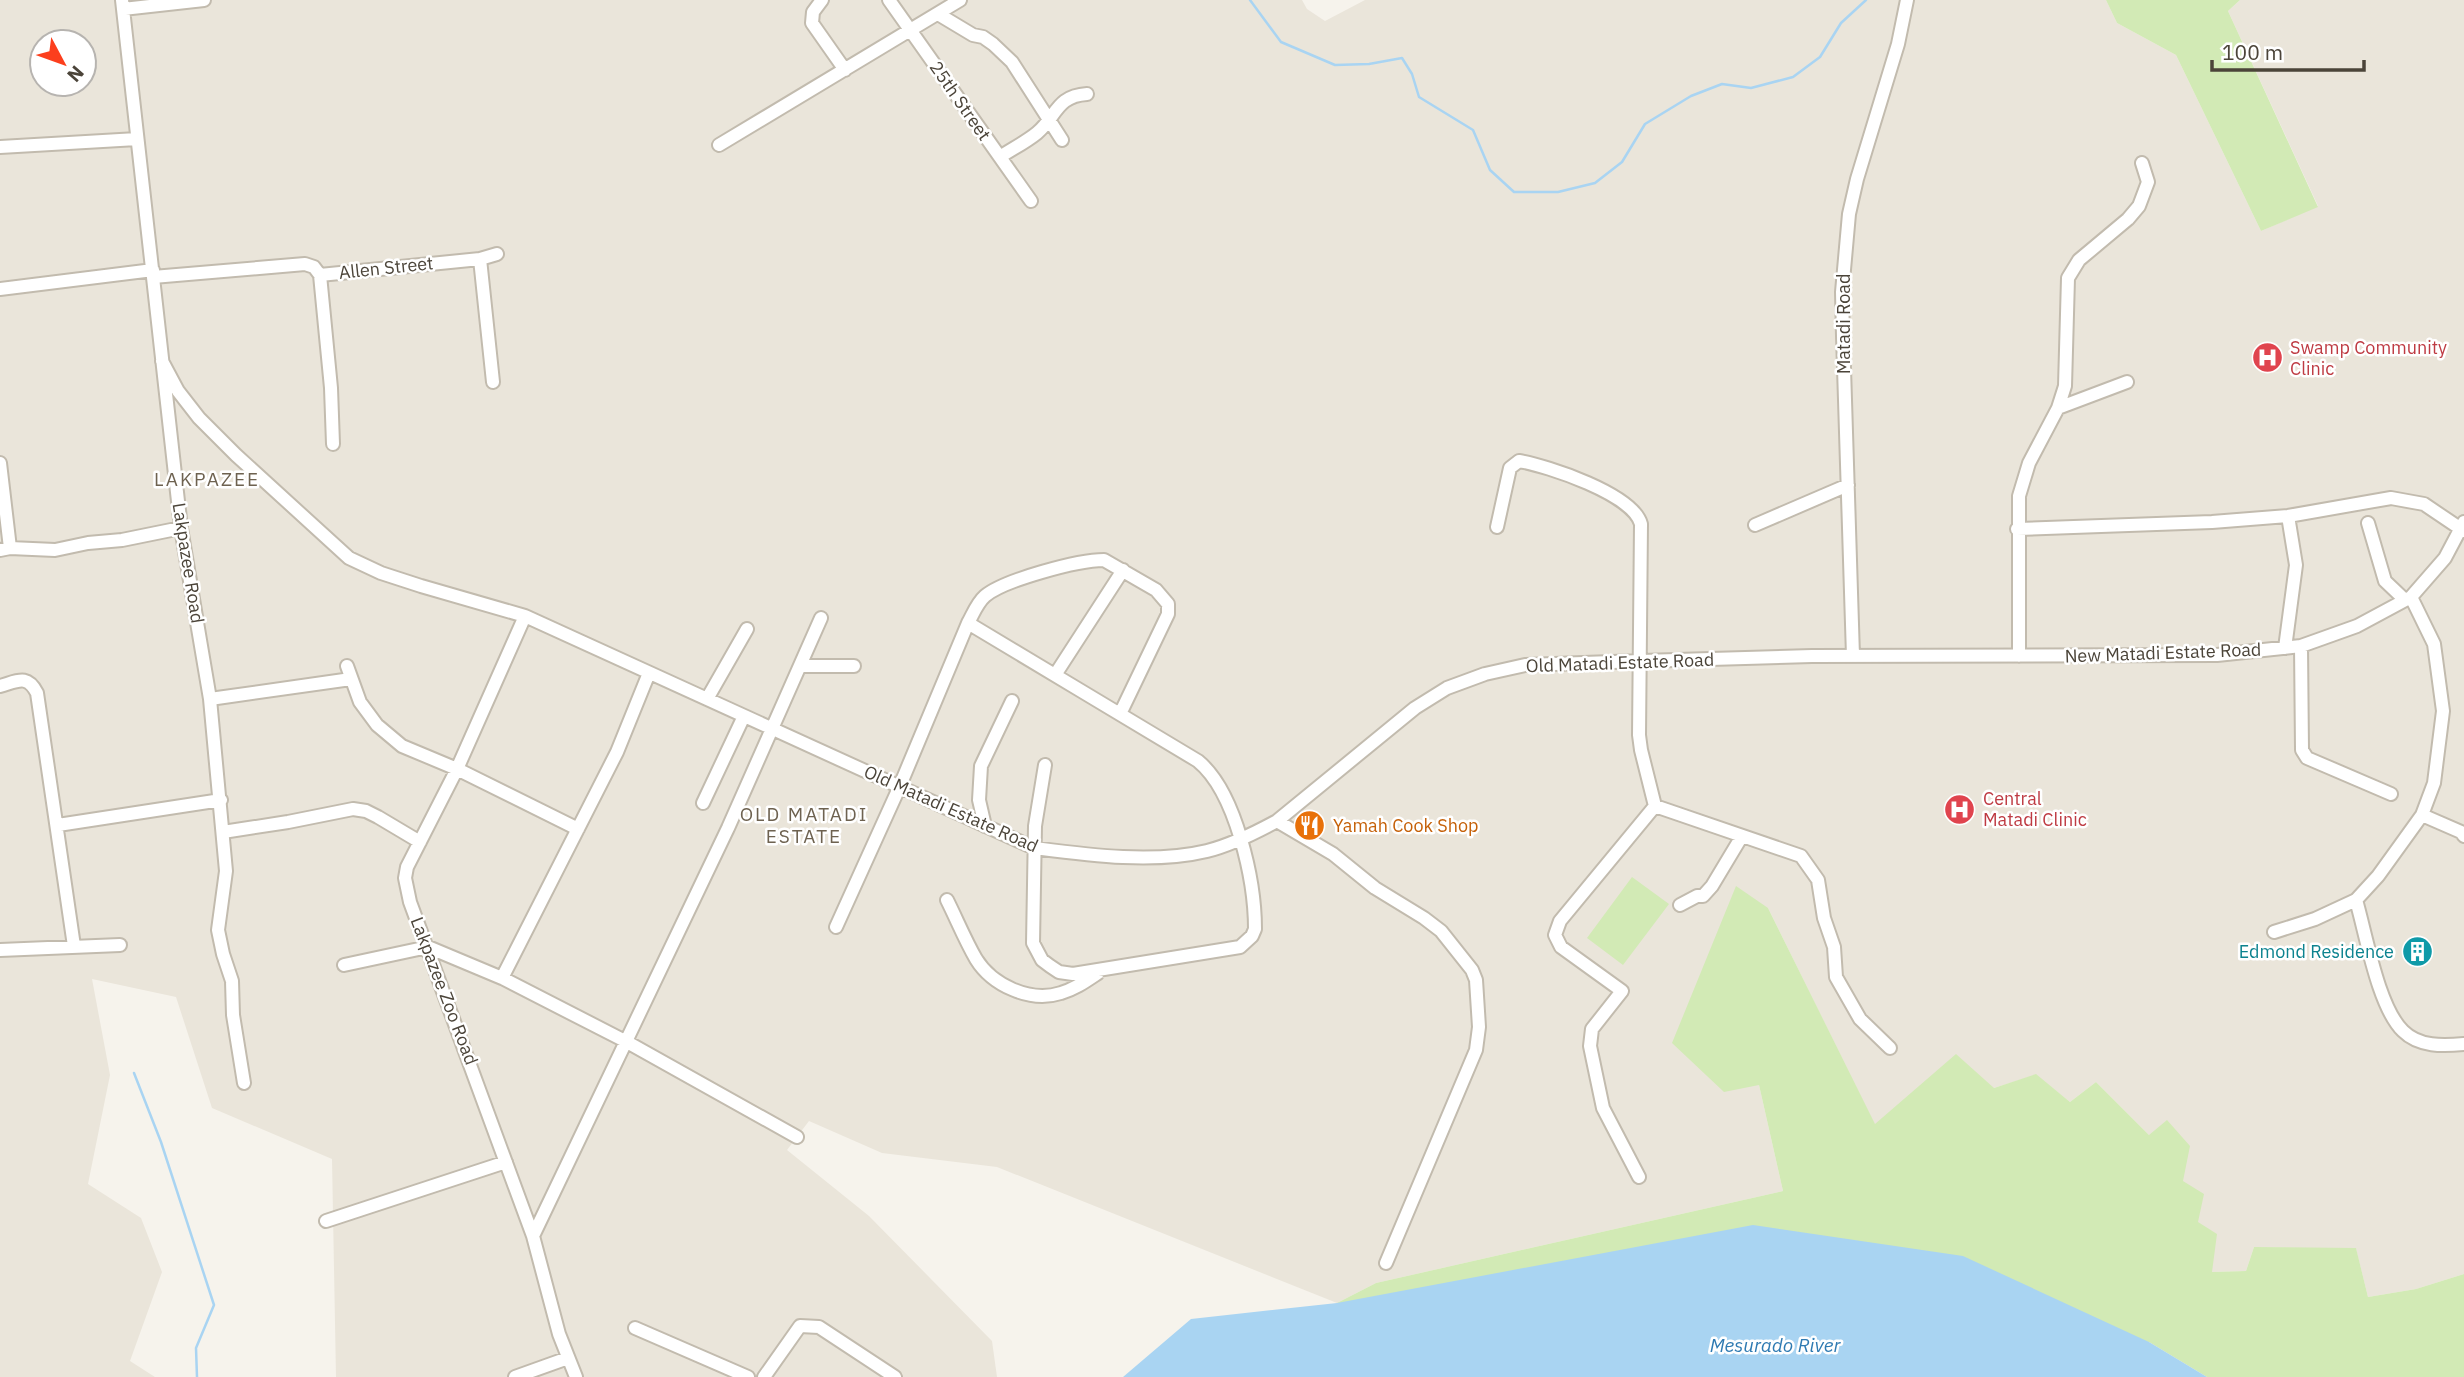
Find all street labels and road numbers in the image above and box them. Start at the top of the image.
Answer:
street label: 25th Street [925,57,996,145]
street label: Allen Street [338,251,434,284]
street label: Matadi Road [1832,274,1855,374]
street label: Lakpazee Road [168,501,209,625]
street label: New Matadi Estate Road [2064,638,2262,667]
street label: Old Matadi Estate Road [1525,648,1715,677]
street label: Old Matadi Estate Road [860,760,1042,857]
street label: Lakpazee Zoo Road [406,914,483,1068]

